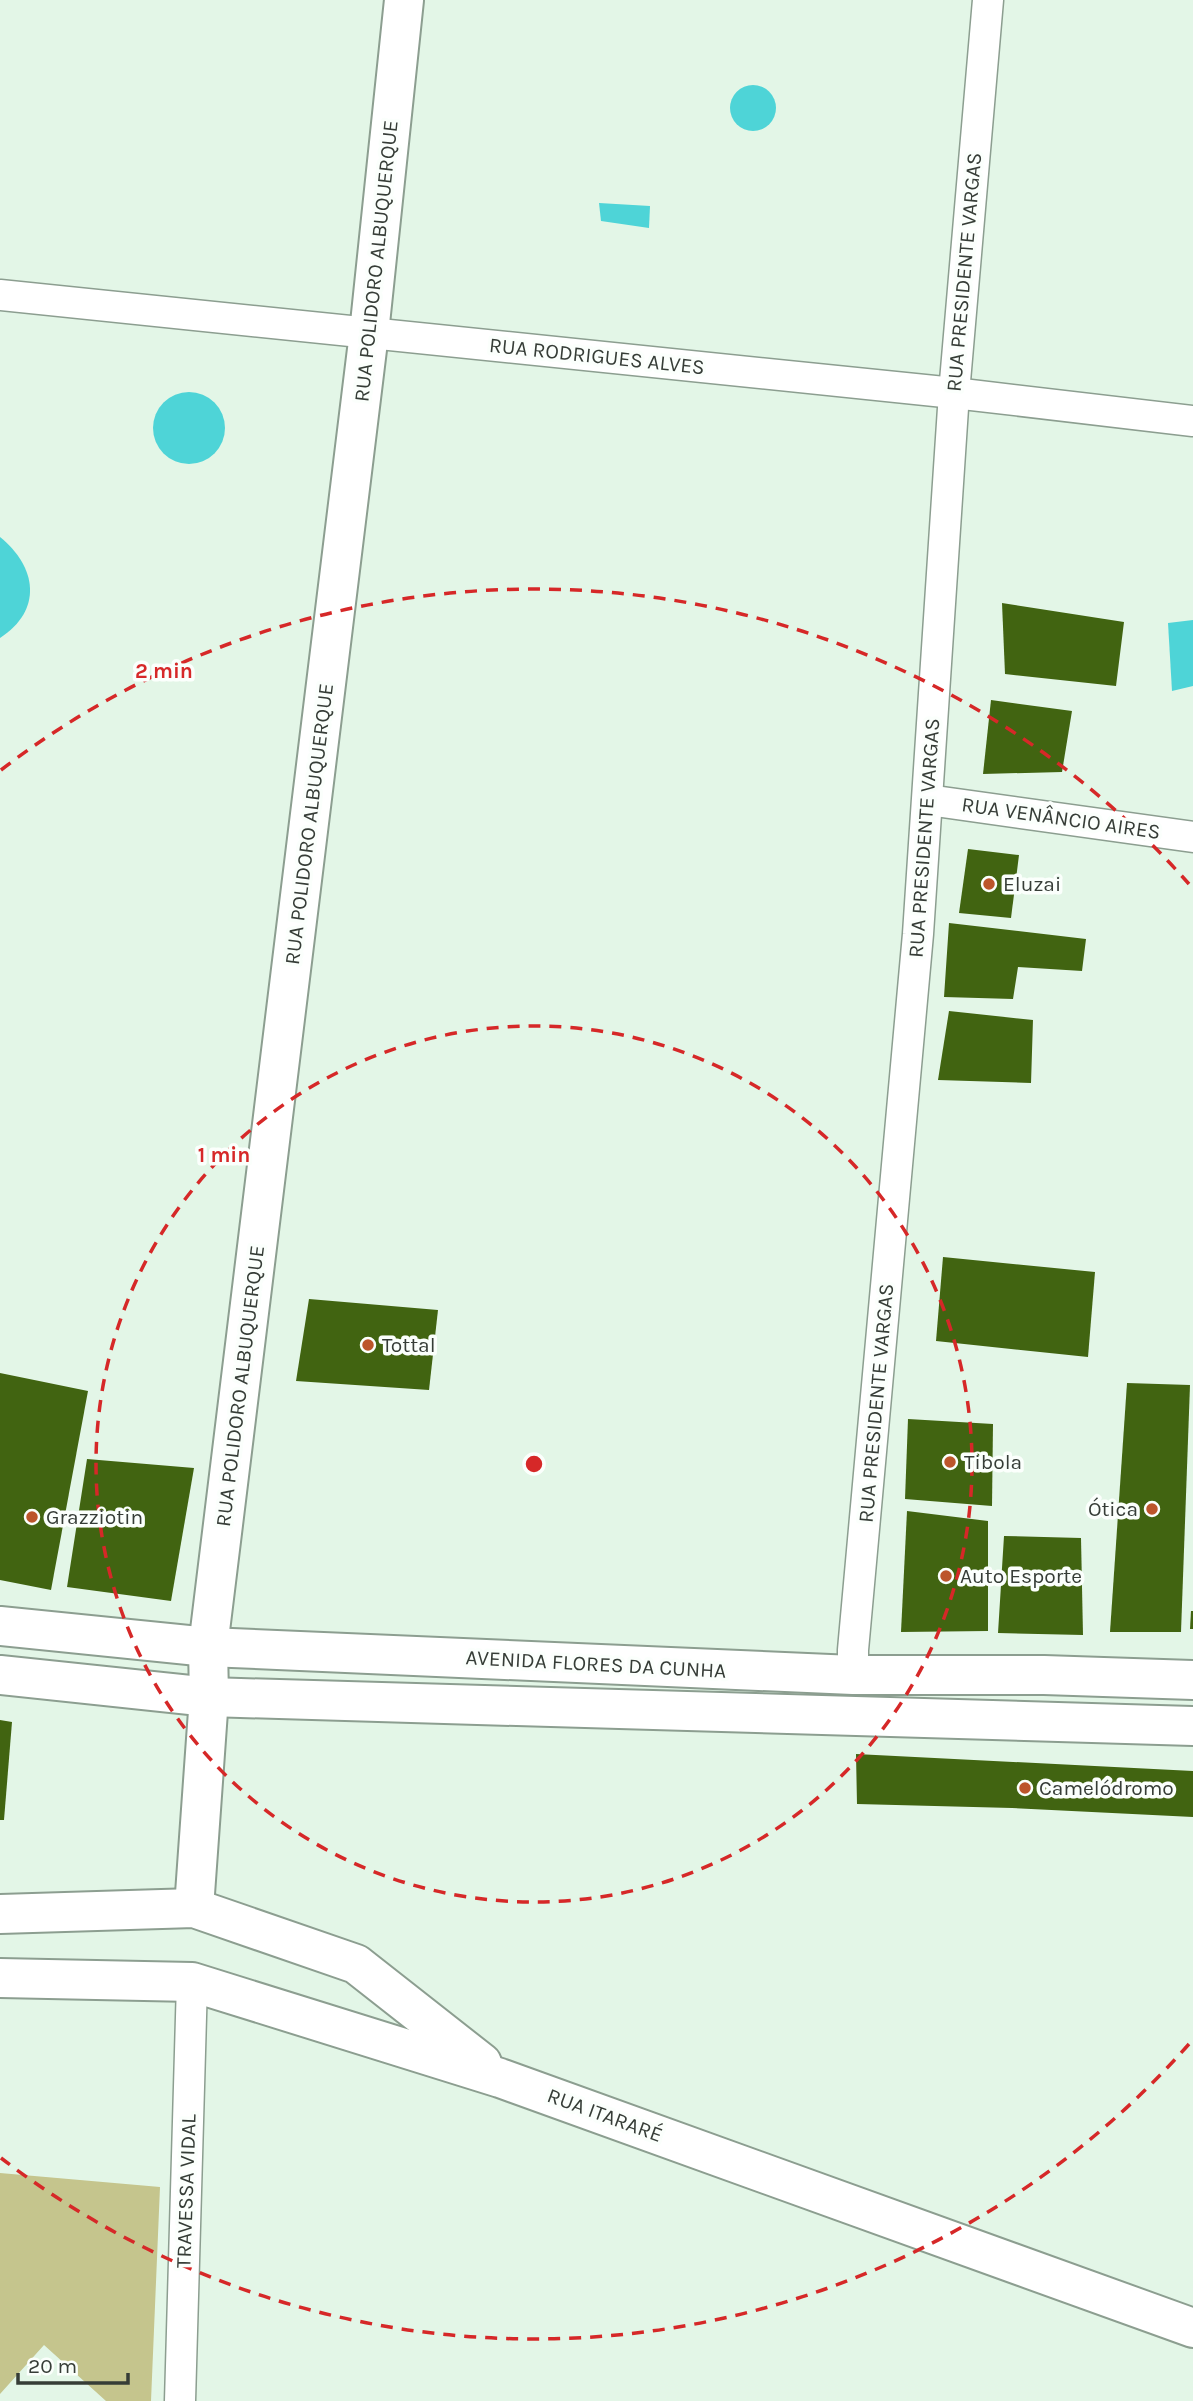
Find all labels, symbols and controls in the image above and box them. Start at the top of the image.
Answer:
street label: RUA POLIDORO ALBUQUERQUE [349,119,403,403]
street label: RUA PRESIDENTE VARGAS [942,151,986,393]
street label: RUA RODRIGUES ALVES [488,333,706,379]
text: 2 min [135,659,193,683]
street label: RUA POLIDORO ALBUQUERQUE [280,682,338,966]
street label: RUA PRESIDENTE VARGAS [904,717,944,959]
street label: RUA VENÂNCIO AIRES [960,792,1162,844]
place label: Eluzai [1003,872,1061,896]
marker: Eluzai [981,876,997,892]
text: 1 min [198,1143,250,1167]
street label: RUA POLIDORO ALBUQUERQUE [211,1244,269,1528]
street label: RUA PRESIDENTE VARGAS [854,1282,898,1524]
place label: Tottal [382,1333,436,1357]
marker: Tottal [360,1337,376,1353]
place label: Tibola [964,1450,1022,1474]
centre of rings [522,1452,546,1476]
marker: Tibola [942,1454,958,1470]
place label: Ótica [1088,1497,1138,1521]
marker: Ótica [1144,1501,1160,1517]
place label: Grazziotin [46,1505,143,1529]
marker: Grazziotin [24,1509,40,1525]
place label: Auto Esporte [960,1564,1082,1588]
marker: Auto Esporte [938,1568,954,1584]
street label: AVENIDA FLORES DA CUNHA [465,1645,727,1683]
place label: Camelódromo [1039,1776,1174,1800]
marker: Camelódromo [1017,1780,1033,1796]
street label: RUA ITARARÉ [544,2083,666,2147]
street label: TRAVESSA VIDAL [171,2113,201,2269]
scale bar [18,2342,128,2386]
text: 20 m [28,2354,77,2378]

